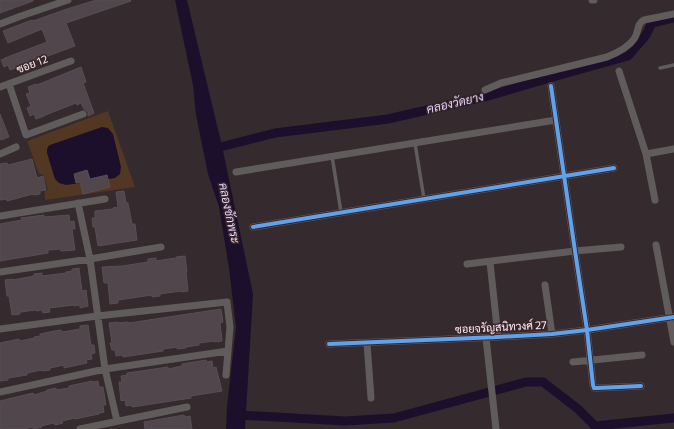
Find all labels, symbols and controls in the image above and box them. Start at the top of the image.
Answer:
street label: ซอย 12 [14,52,49,75]
water label: คลองวัดยาง [425,89,485,115]
water label: คลองชักพระ [217,181,243,245]
street label: ซอยจรัญสนิทวงศ์ 27 [455,317,547,336]

